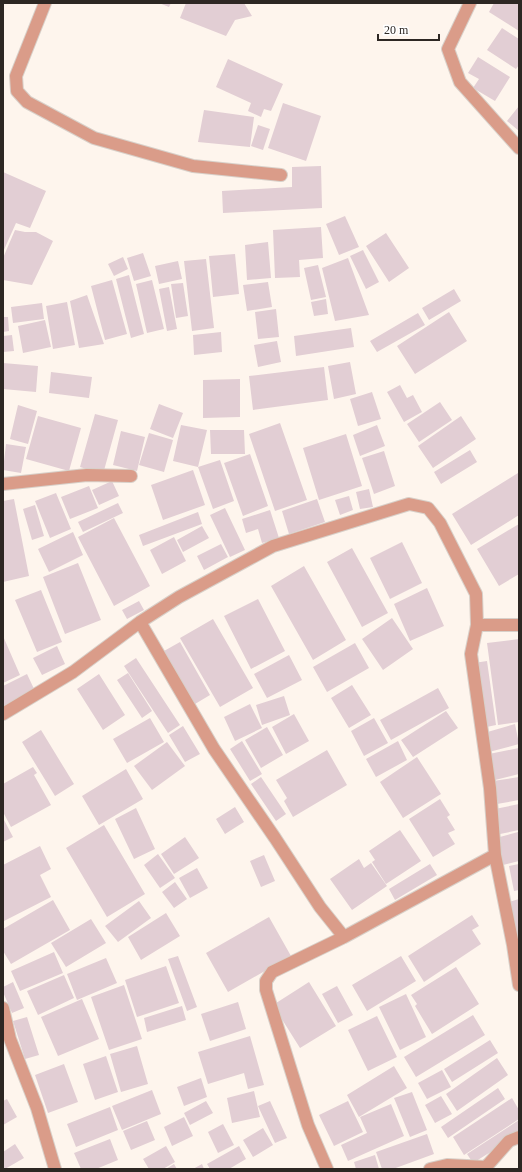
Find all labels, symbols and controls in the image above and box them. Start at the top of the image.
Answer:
scale bar [378,16,439,42]
text: 20 m [384,23,409,37]

